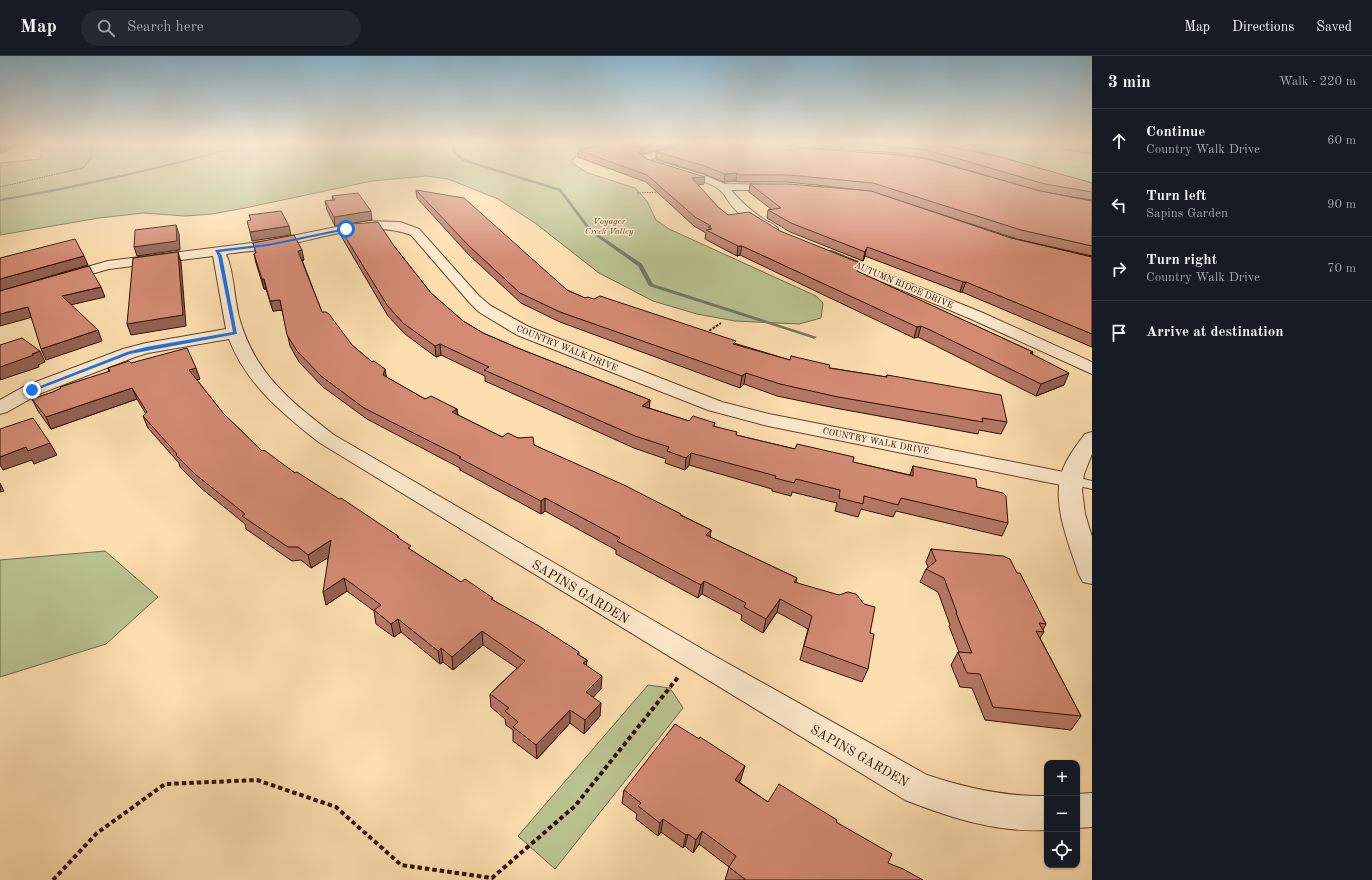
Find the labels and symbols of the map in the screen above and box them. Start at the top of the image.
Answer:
park label: Voyager Creek Valley [585,217,634,236]
route start [337,220,355,238]
street label: AUTUMN RIDGE DRIVE [853,261,954,310]
street label: COUNTRY WALK DRIVE [515,324,619,373]
route end [23,381,41,399]
street label: COUNTRY WALK DRIVE [822,427,930,456]
street label: SAPINS GARDEN [529,558,631,626]
street label: SAPINS GARDEN [808,723,910,790]

